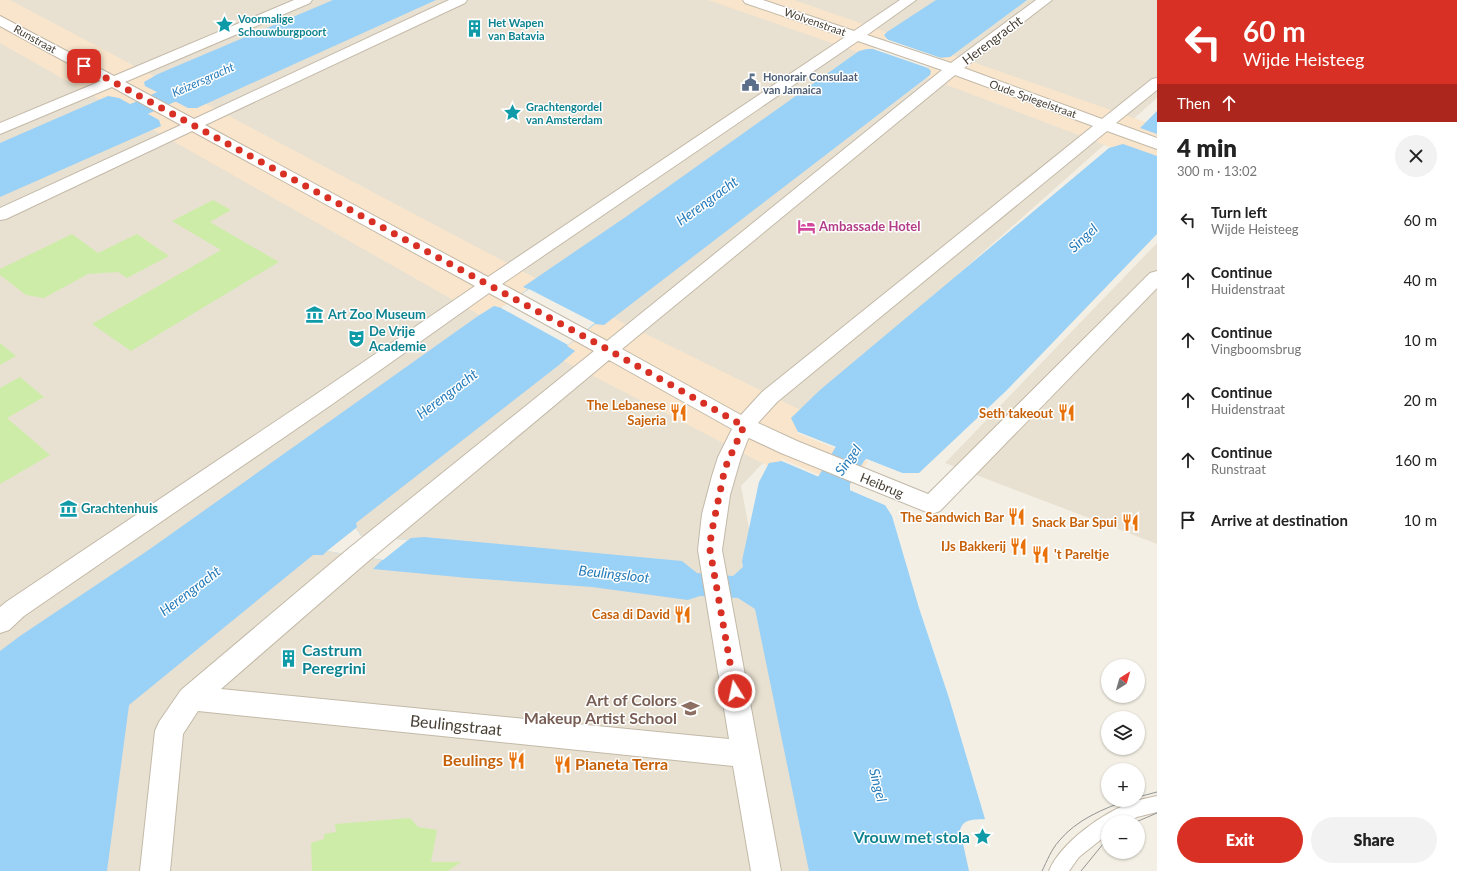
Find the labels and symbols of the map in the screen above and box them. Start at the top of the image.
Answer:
street label: Wolvenstraat [783,5,848,38]
place label: Voormalige Schouwburgpoort [237,12,327,38]
street label: Herengracht [959,12,1025,68]
place icon: Voormalige Schouwburgpoort [215,15,235,35]
place label: Het Wapen van Batavia [488,16,545,42]
building icon: Het Wapen van Batavia [465,19,485,39]
street label: Runstraat [12,22,59,56]
pin [67,49,101,83]
water label: Keizersgracht [169,59,237,100]
place label: Honorair Consulaat van Jamaica [763,70,859,96]
public building icon: Honorair Consulaat van Jamaica [740,73,760,93]
street label: Oude Spiegelstraat [988,77,1078,120]
place label: Grachtengordel van Amsterdam [526,100,602,126]
place icon: Grachtengordel van Amsterdam [503,103,523,123]
water label: Herengracht [673,173,741,229]
hotel icon: Ambassade Hotel [796,216,816,236]
place label: Ambassade Hotel [818,218,921,234]
water label: Singel [1064,220,1101,255]
museum icon: Art Zoo Museum [305,304,325,324]
place label: Art Zoo Museum [327,306,426,322]
place label: De Vrije Academie [368,323,426,354]
theatre icon: De Vrije Academie [346,328,366,348]
water label: Herengracht [413,365,481,422]
place label: The Lebanese Sajeria [587,397,666,428]
restaurant icon: The Lebanese Sajeria [669,402,689,422]
restaurant icon: Seth takeout [1056,403,1076,423]
place label: Seth takeout [979,405,1053,421]
water label: Singel [831,441,865,479]
street label: Heibrug [858,469,906,501]
museum icon: Grachtenhuis [58,498,78,518]
place label: Grachtenhuis [81,500,158,516]
restaurant icon: The Sandwich Bar [1007,507,1027,527]
place label: The Sandwich Bar [900,509,1004,525]
restaurant icon: Snack Bar Spui [1120,512,1140,532]
place label: Snack Bar Spui [1032,514,1117,530]
restaurant icon: IJs Bakkerij [1009,536,1029,556]
place label: IJs Bakkerij [941,538,1006,554]
restaurant icon: 't Pareltje [1031,544,1051,564]
place label: 't Pareltje [1054,546,1109,562]
water label: Beulingsloot [578,561,650,586]
water label: Herengracht [156,562,224,619]
restaurant icon: Casa di David [673,604,693,624]
place label: Casa di David [592,606,670,622]
place label: Castrum Peregrini [302,640,366,677]
building icon: Castrum Peregrini [279,649,299,669]
north arrow [1101,659,1145,703]
position arrow [714,670,756,712]
place label: Art of Colors Makeup Artist School [524,690,677,727]
school or university icon: Art of Colors Makeup Artist School [680,699,700,719]
street label: Beulingstraat [409,710,503,739]
place label: Beulings [442,750,503,769]
restaurant icon: Beulings [506,750,526,770]
restaurant icon: Pianeta Terra [552,754,572,774]
place label: Pianeta Terra [575,754,668,773]
water label: Singel [866,766,891,804]
place label: Vrouw met stola [853,827,970,846]
place icon: Vrouw met stola [973,827,993,847]

